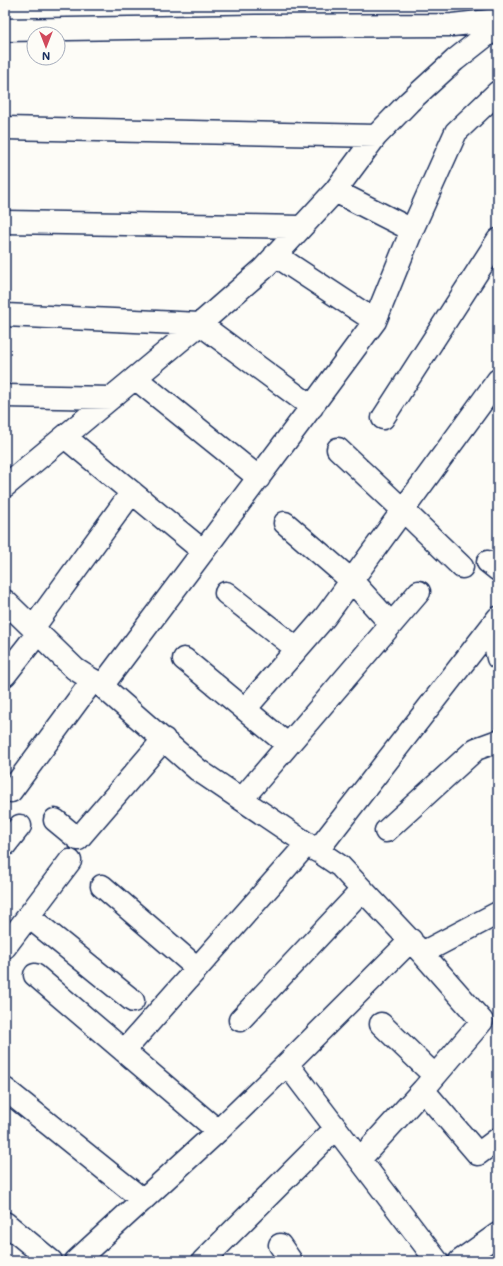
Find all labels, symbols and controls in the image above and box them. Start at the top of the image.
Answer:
north arrow [26,26,66,66]
text: N [42,49,50,64]

